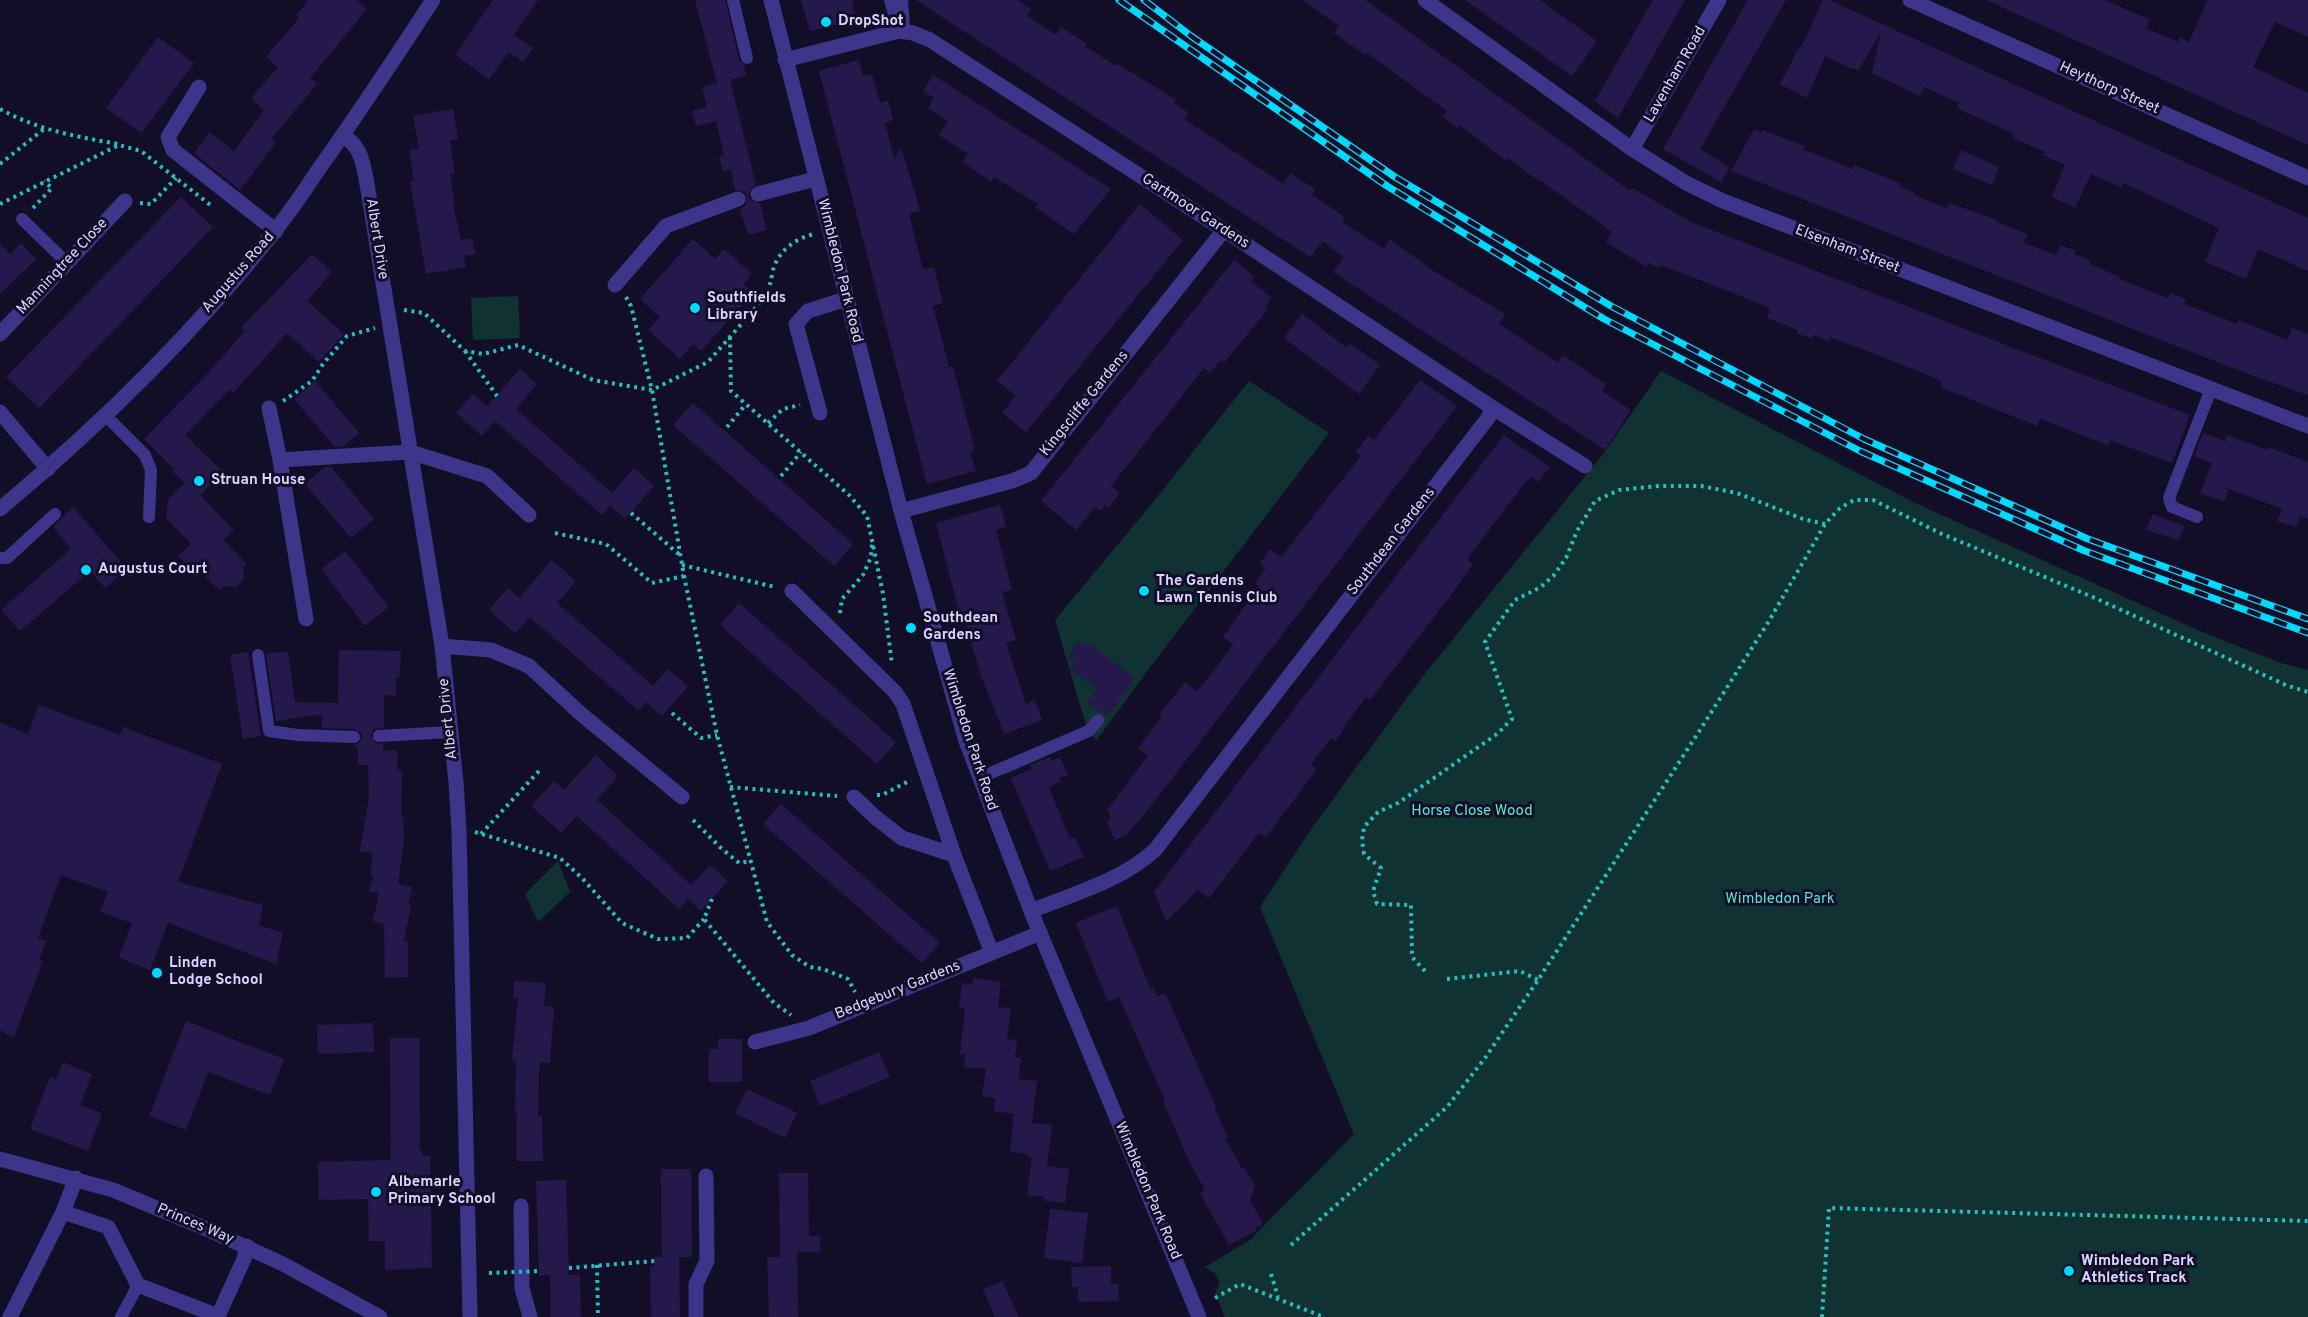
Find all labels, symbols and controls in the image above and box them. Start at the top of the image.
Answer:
place label: DropShot [838,13,904,31]
marker: DropShot [819,15,833,29]
street label: Lavenham Road [1641,24,1711,126]
street label: Heythorp Street [2056,59,2162,119]
street label: Gartmoor Gardens [1138,170,1252,254]
street label: Albert Drive [361,197,391,281]
street label: Wimbledon Park Road [812,197,866,345]
street label: Manningtree Close [14,215,112,319]
street label: Elsenham Street [1792,222,1902,278]
street label: Augustus Road [199,229,279,317]
place label: Southfields Library [707,290,786,325]
marker: Southfields Library [688,301,702,315]
street label: Kingscliffe Gardens [1037,348,1133,460]
place label: Struan House [211,472,305,490]
marker: Struan House [192,474,206,488]
street label: Southdean Gardens [1344,484,1440,600]
place label: Augustus Court [98,561,207,579]
marker: Augustus Court [79,563,93,577]
place label: The Gardens Lawn Tennis Club [1156,573,1277,608]
marker: The Gardens Lawn Tennis Club [1137,584,1151,598]
place label: Southdean Gardens [923,610,998,645]
marker: Southdean Gardens [904,621,918,635]
street label: Wimbledon Park Road [938,667,1000,813]
street label: Albert Drive [436,677,462,761]
park label: Horse Close Wood [1411,803,1533,821]
park label: Wimbledon Park [1725,891,1835,909]
place label: Linden Lodge School [169,955,263,990]
street label: Bedgebury Gardens [833,958,963,1024]
marker: Linden Lodge School [150,966,164,980]
street label: Wimbledon Park Road [1110,1119,1184,1263]
place label: Albemarle Primary School [388,1174,496,1209]
marker: Albemarle Primary School [369,1185,383,1199]
street label: Princes Way [154,1201,236,1249]
place label: Wimbledon Park Athletics Track [2081,1253,2195,1288]
marker: Wimbledon Park Athletics Track [2062,1264,2076,1278]

